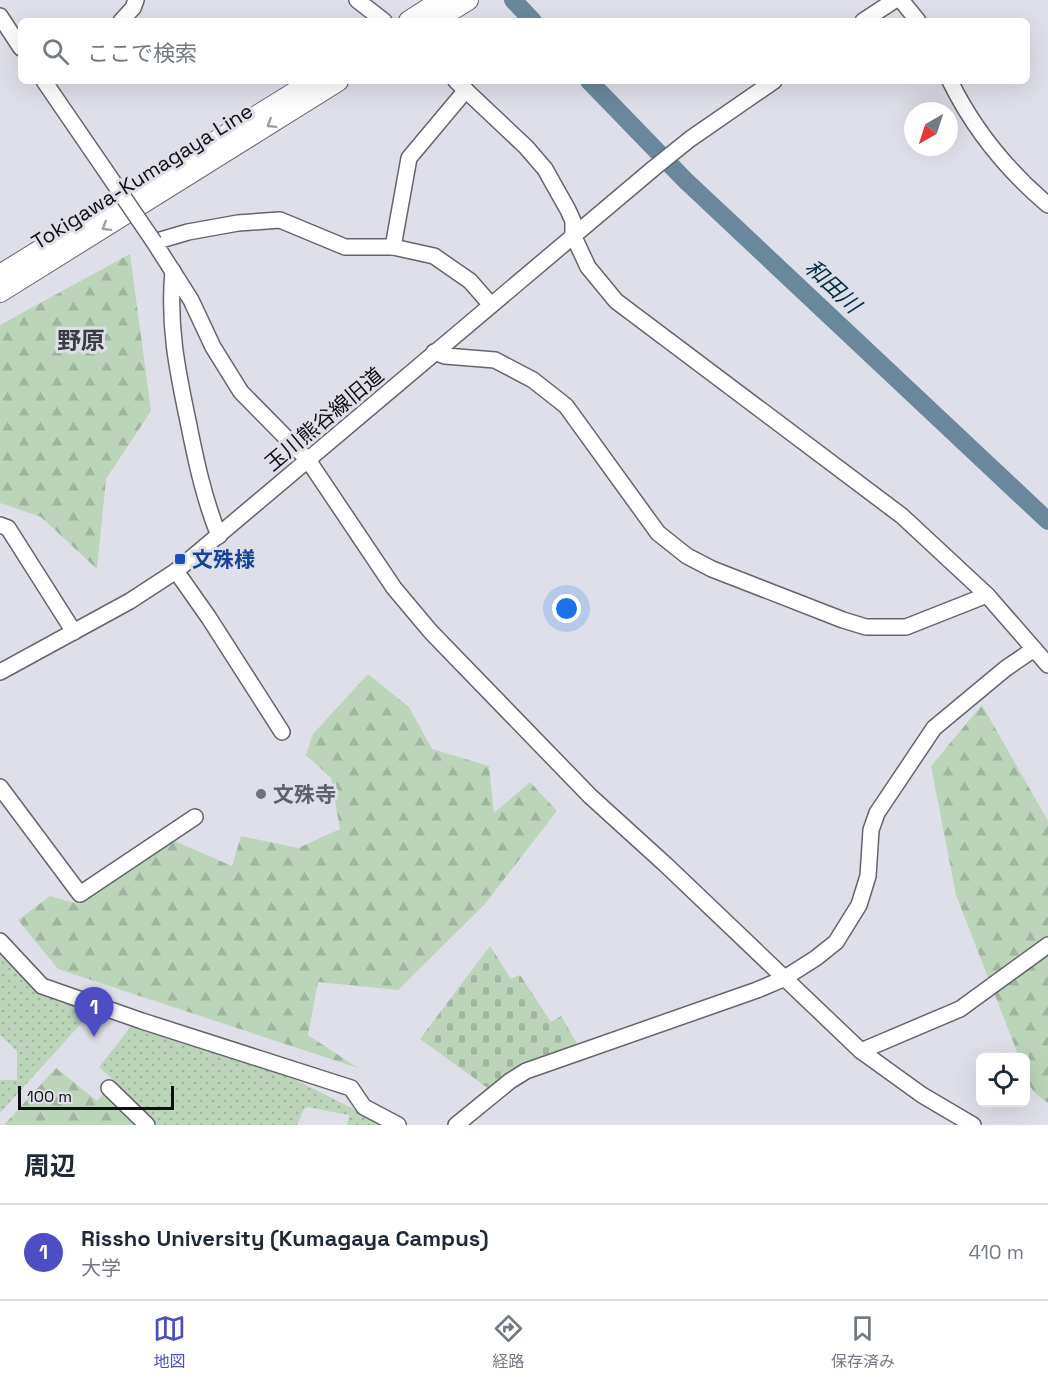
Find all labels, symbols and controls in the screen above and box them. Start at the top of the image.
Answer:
search box [18,18,1030,84]
icon: search [39,35,72,68]
text: ここで検索 [87,39,197,67]
street label: Tokigawa-Kumagaya Line [26,97,258,255]
north arrow [904,102,958,156]
one-way arrow [267,116,278,127]
one-way arrow [102,219,112,231]
water label: 和田川 [799,253,868,320]
district label: 野原 [57,325,105,356]
street label: 玉川熊谷線旧道 [259,361,389,477]
place label: 文殊様 [192,546,255,573]
marker: 文殊様 [173,552,187,566]
your location [552,594,581,623]
place label: 文殊寺 [273,781,336,808]
marker: 文殊寺 [254,787,268,801]
pin: 1 [74,988,113,1037]
map controls [976,1053,1030,1107]
button: locate [976,1053,1030,1107]
scale bar [18,1083,174,1110]
text: 100 m [27,1086,72,1107]
text: 周辺 [24,1149,76,1183]
text: Rissho University (Kumagaya Campus) [81,1224,489,1252]
text: 1 [39,1239,48,1265]
text: 410 m [968,1239,1024,1265]
text: 大学 [81,1255,121,1281]
tab: 地図 [153,1312,186,1372]
tab: 経路 [492,1312,525,1372]
tab: 保存済み [831,1312,895,1372]

